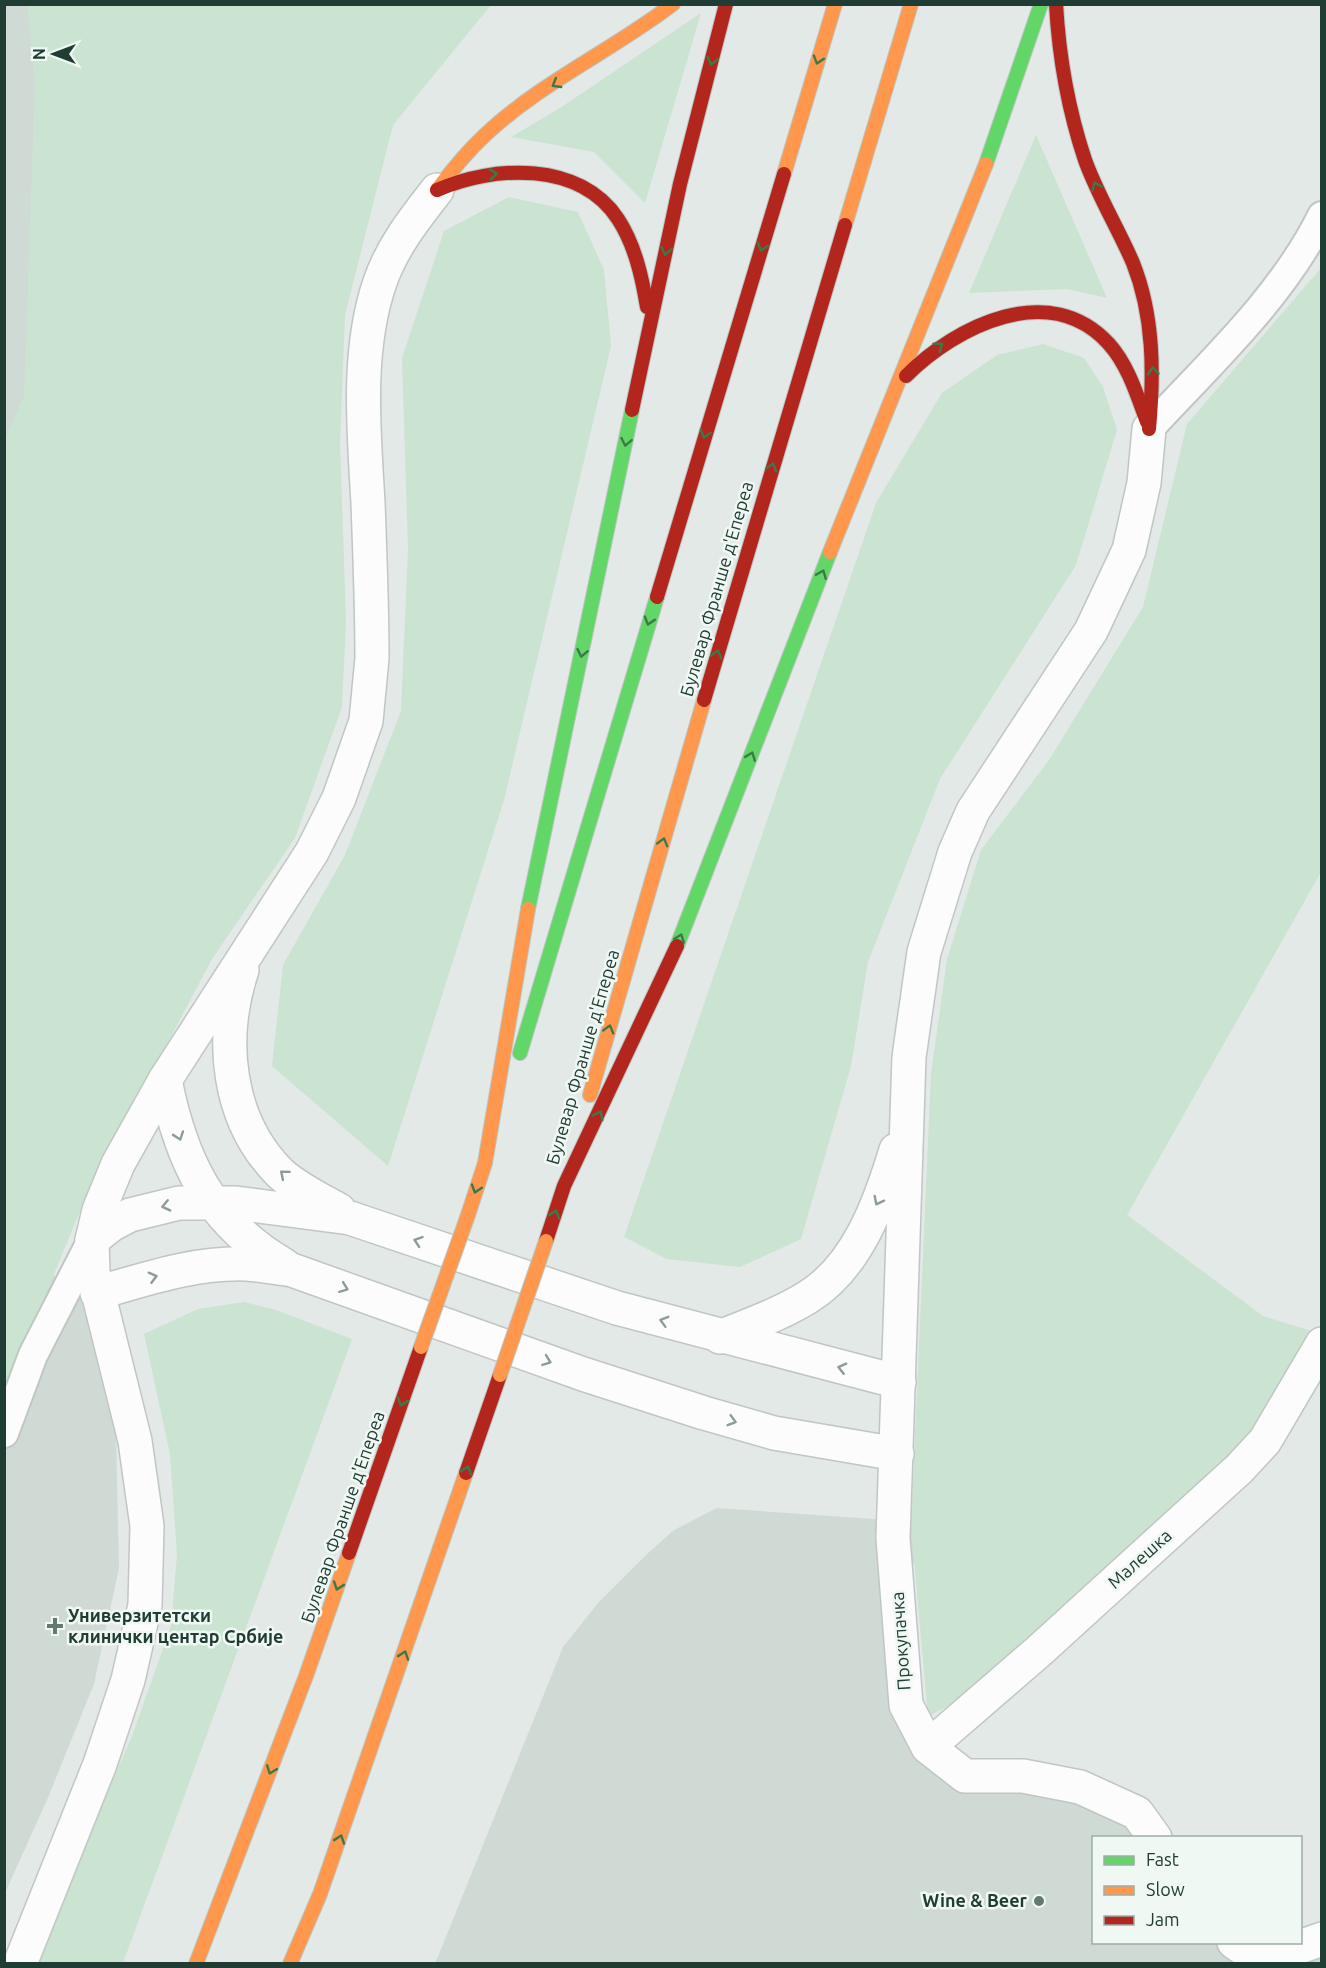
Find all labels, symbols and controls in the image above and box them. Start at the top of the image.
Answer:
north arrow [24,24,84,84]
text: N [30,48,48,60]
one-way arrow [813,55,825,65]
one-way arrow [706,56,719,66]
one-way arrow [552,77,562,89]
one-way arrow [489,168,498,181]
one-way arrow [1091,182,1103,193]
one-way arrow [756,241,769,252]
one-way arrow [660,245,673,255]
one-way arrow [932,342,943,353]
one-way arrow [1147,366,1160,375]
one-way arrow [700,428,712,439]
one-way arrow [620,436,633,446]
one-way arrow [765,462,777,473]
street label: Булевар Франше д'Епереа [676,479,756,699]
one-way arrow [815,569,827,580]
one-way arrow [644,615,656,626]
one-way arrow [576,648,589,658]
one-way arrow [710,649,722,660]
one-way arrow [744,751,756,762]
one-way arrow [656,837,668,848]
one-way arrow [673,933,685,944]
street label: Булевар Франше д'Епереа [542,947,622,1167]
one-way arrow [602,1024,614,1035]
one-way arrow [591,1110,603,1121]
one-way arrow [172,1130,185,1141]
one-way arrow [280,1171,291,1182]
one-way arrow [471,1183,484,1194]
one-way arrow [874,1194,885,1205]
one-way arrow [161,1198,171,1211]
one-way arrow [548,1209,560,1220]
one-way arrow [414,1235,424,1248]
one-way arrow [148,1271,158,1284]
one-way arrow [337,1281,348,1293]
one-way arrow [659,1316,670,1328]
one-way arrow [541,1354,552,1367]
one-way arrow [838,1363,848,1375]
one-way arrow [396,1396,409,1407]
street label: Булевар Франше д'Епереа [296,1408,388,1625]
one-way arrow [726,1414,737,1426]
one-way arrow [460,1465,473,1476]
street label: Малешка [1103,1525,1175,1592]
one-way arrow [332,1580,345,1591]
street label: Прокупачка [887,1591,913,1691]
place label: Универзитетски клинички центар Србије [68,1605,283,1646]
marker: Универзитетски клинички центар Србије [46,1617,64,1635]
one-way arrow [397,1650,410,1661]
one-way arrow [266,1764,279,1775]
one-way arrow [332,1834,345,1845]
legend [1092,1836,1302,1944]
text: Fast [1146,1849,1179,1869]
text: Slow [1146,1879,1185,1899]
place label: Wine & Beer [922,1890,1028,1910]
marker: Wine & Beer [1032,1894,1046,1908]
text: Jam [1146,1909,1180,1929]

